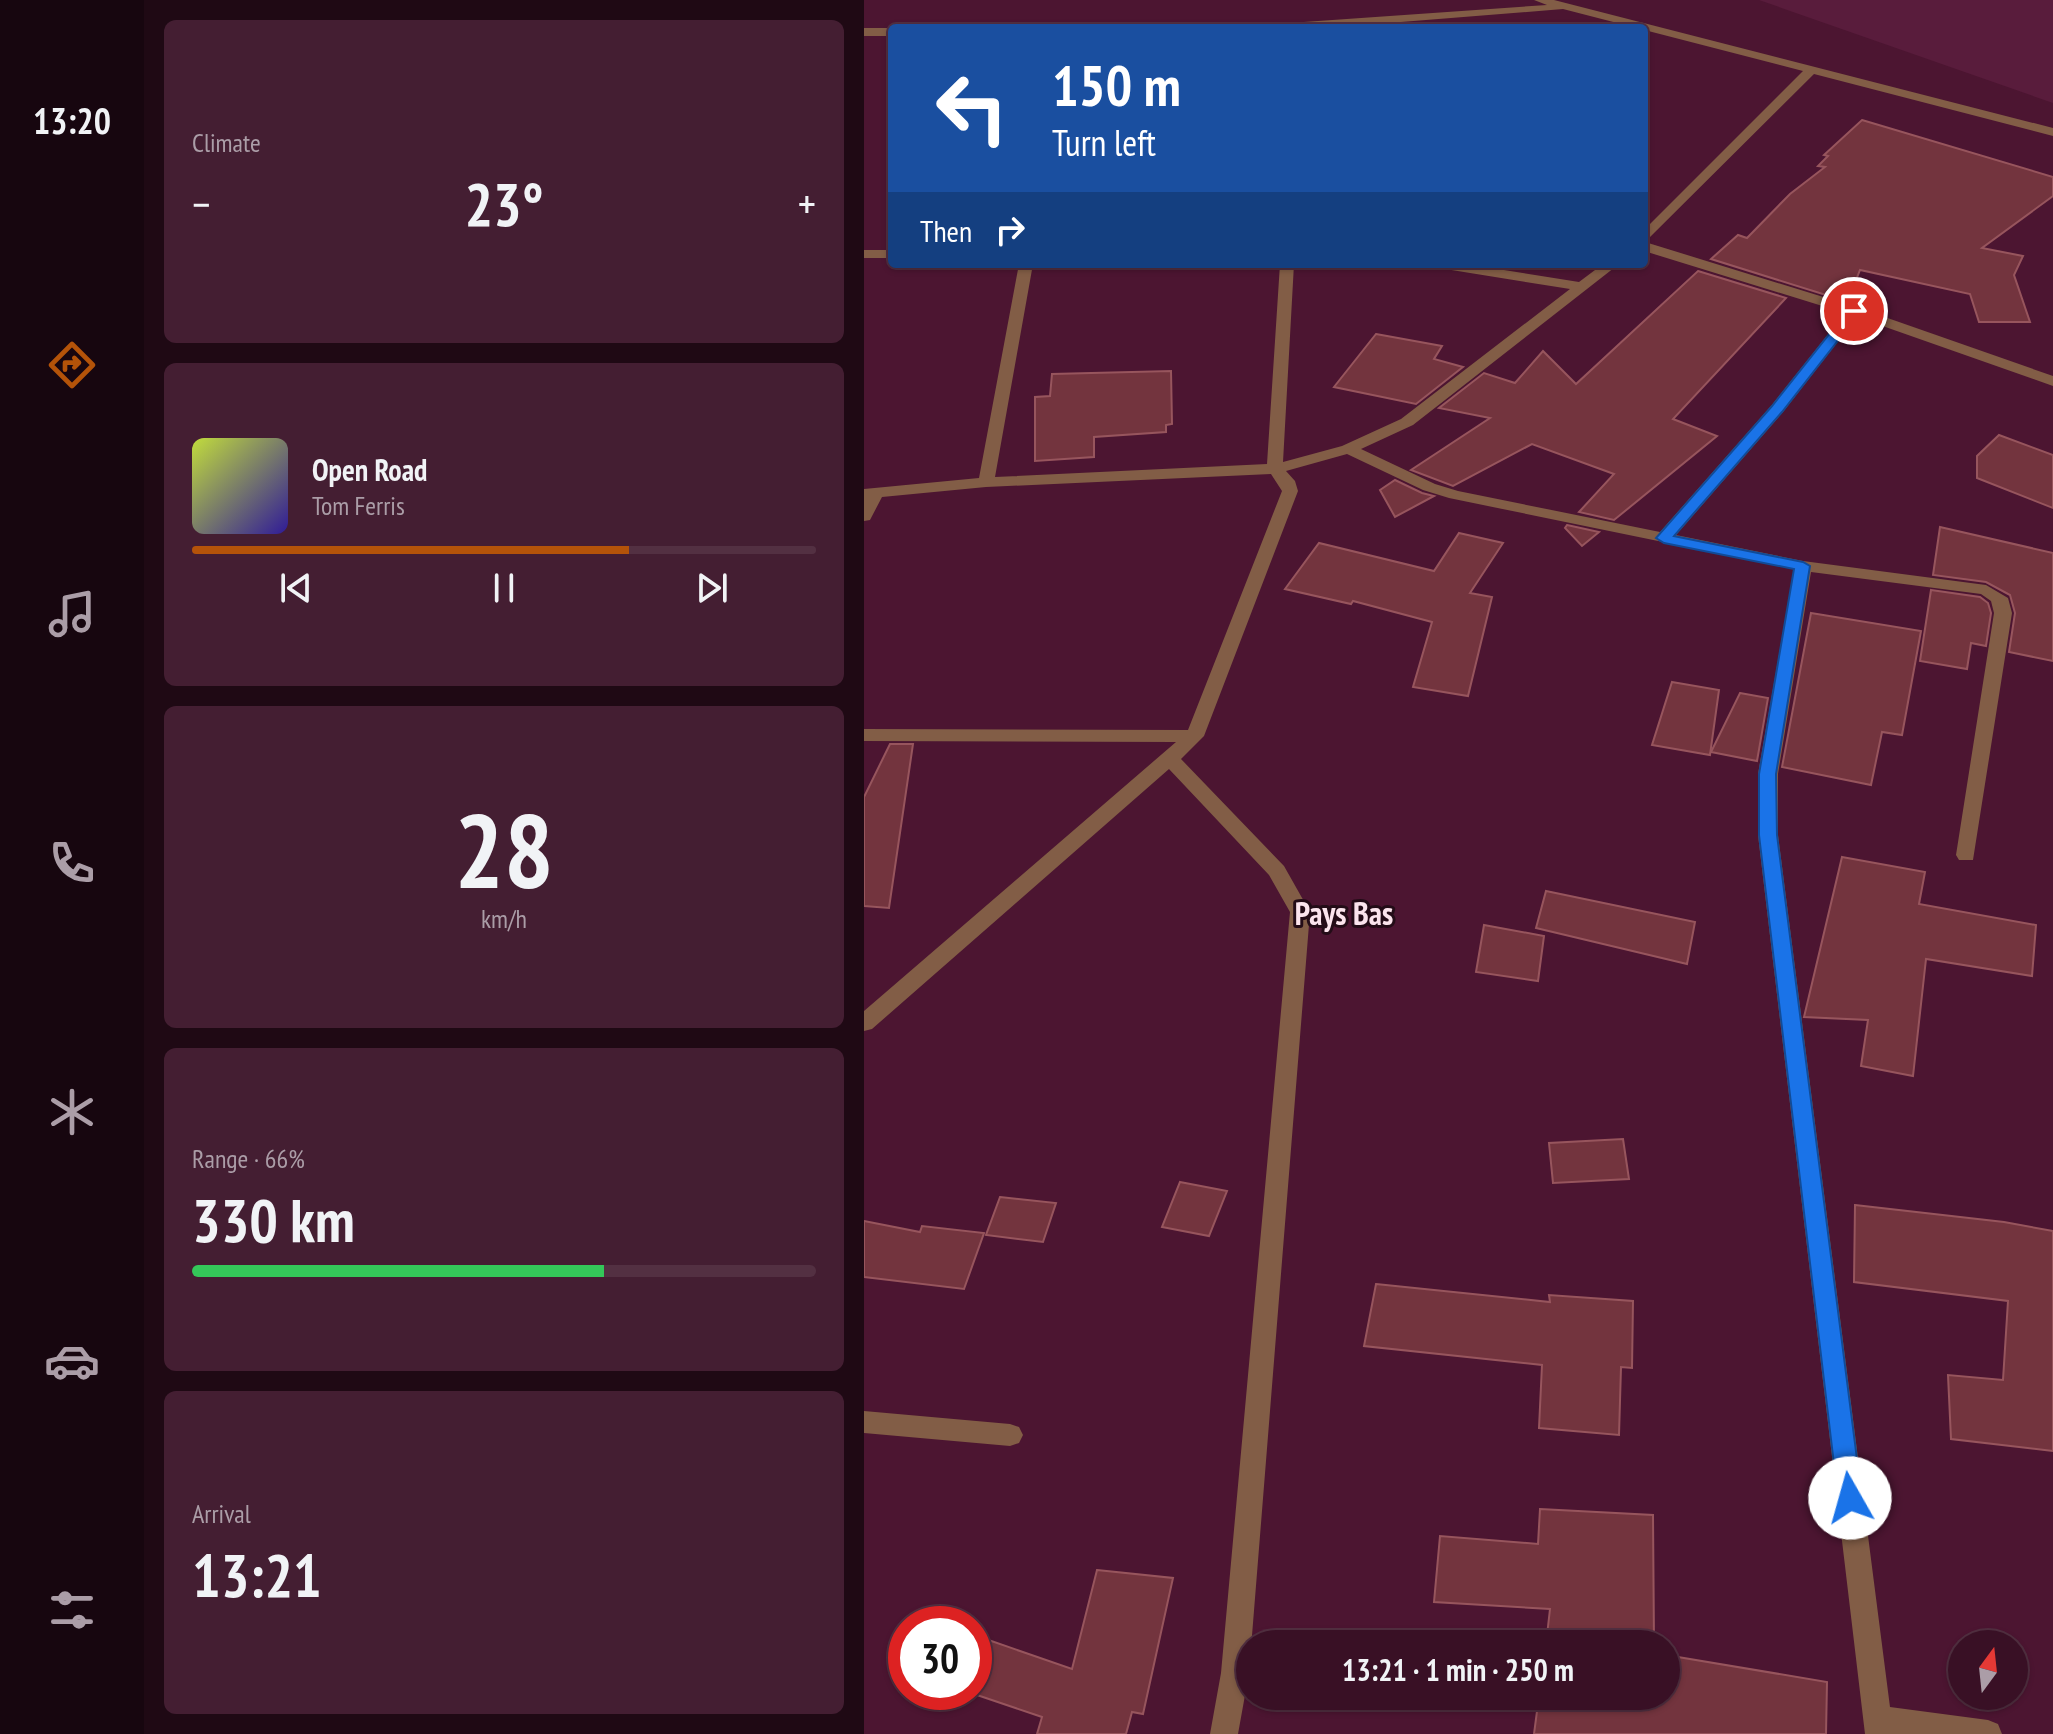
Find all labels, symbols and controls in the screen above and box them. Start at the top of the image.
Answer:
text: 150 m [1052,49,1181,121]
icon: left [920,56,1024,160]
text: 13:20 [33,97,111,144]
text: Turn left [1052,119,1156,166]
text: Climate [192,126,261,159]
text: 23° [464,165,544,243]
text: − [192,175,210,232]
text: + [798,175,816,232]
icon: right [988,208,1032,252]
text: Then [920,211,972,250]
pin [1820,277,1888,345]
icon: arrive [1832,289,1876,333]
icon: directions [44,337,100,393]
text: Open Road [312,450,427,489]
text: Tom Ferris [312,489,405,522]
icon: previous [274,566,318,610]
icon: pause [482,566,526,610]
icon: next [690,566,734,610]
icon: music [44,586,100,642]
text: 28 [454,782,554,917]
icon: phone [44,835,100,891]
district label: Pays Bas [1295,892,1393,934]
text: km/h [481,902,527,935]
icon: climate [44,1084,100,1140]
text: Range · 66% [192,1142,305,1175]
text: 330 km [192,1181,355,1259]
icon: car [44,1333,100,1389]
position arrow [1808,1456,1892,1540]
text: Arrival [192,1497,251,1530]
text: 13:21 [192,1536,322,1614]
icon: filters [44,1582,100,1638]
speed limit sign: 30 [888,1606,992,1710]
north arrow [1948,1630,2028,1710]
map controls [1948,1630,2028,1710]
text: 13:21 · 1 min · 250 m [1342,1650,1574,1689]

